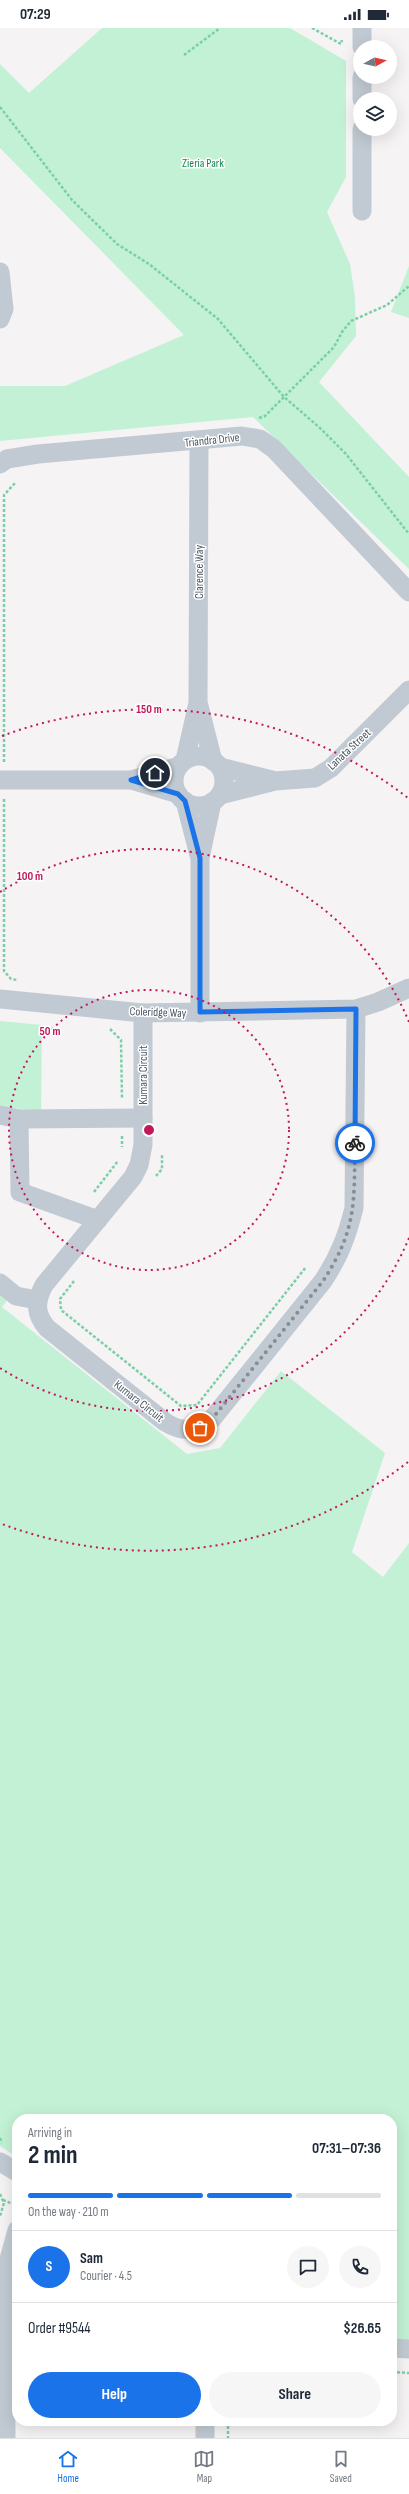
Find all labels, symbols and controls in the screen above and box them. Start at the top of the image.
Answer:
text: 07:29 [20,5,51,24]
north arrow [353,40,397,84]
map controls [353,40,397,136]
button: layers [353,92,397,136]
park label: Zieria Park [182,156,224,171]
street label: Triandra Drive [184,430,240,451]
street label: Clarence Way [192,545,207,599]
text: 150 m [136,702,162,717]
street label: Lanata Street [324,725,375,773]
pin [138,756,172,790]
icon: home [144,762,166,784]
text: 100 m [17,869,43,884]
street label: Coleridge Way [129,1004,187,1021]
text: 50 m [40,1024,60,1039]
street label: Kumara Circuit [136,1045,151,1105]
centre of rings [142,1123,156,1137]
courier [335,1123,375,1163]
icon: bike [344,1132,366,1154]
street label: Kumara Circuit [111,1377,167,1426]
pin [183,1411,217,1445]
icon: bag [189,1417,211,1439]
text: Arriving in [28,2125,72,2141]
text: 07:31–07:36 [312,2139,381,2158]
text: 2 min [28,2140,78,2171]
text: On the way · 210 m [28,2204,109,2220]
button: chat [287,2246,329,2288]
button: phone [339,2246,381,2288]
text: Sam [80,2249,103,2268]
text: S [46,2257,52,2276]
text: Courier · 4.5 [80,2268,132,2284]
text: Order #9544 [28,2319,91,2338]
text: $26.65 [343,2319,381,2338]
button: Help [28,2372,201,2418]
button: Share [209,2372,381,2418]
tab: Home [57,2448,79,2485]
tab: Map [193,2448,215,2485]
tab: Saved [330,2448,352,2485]

